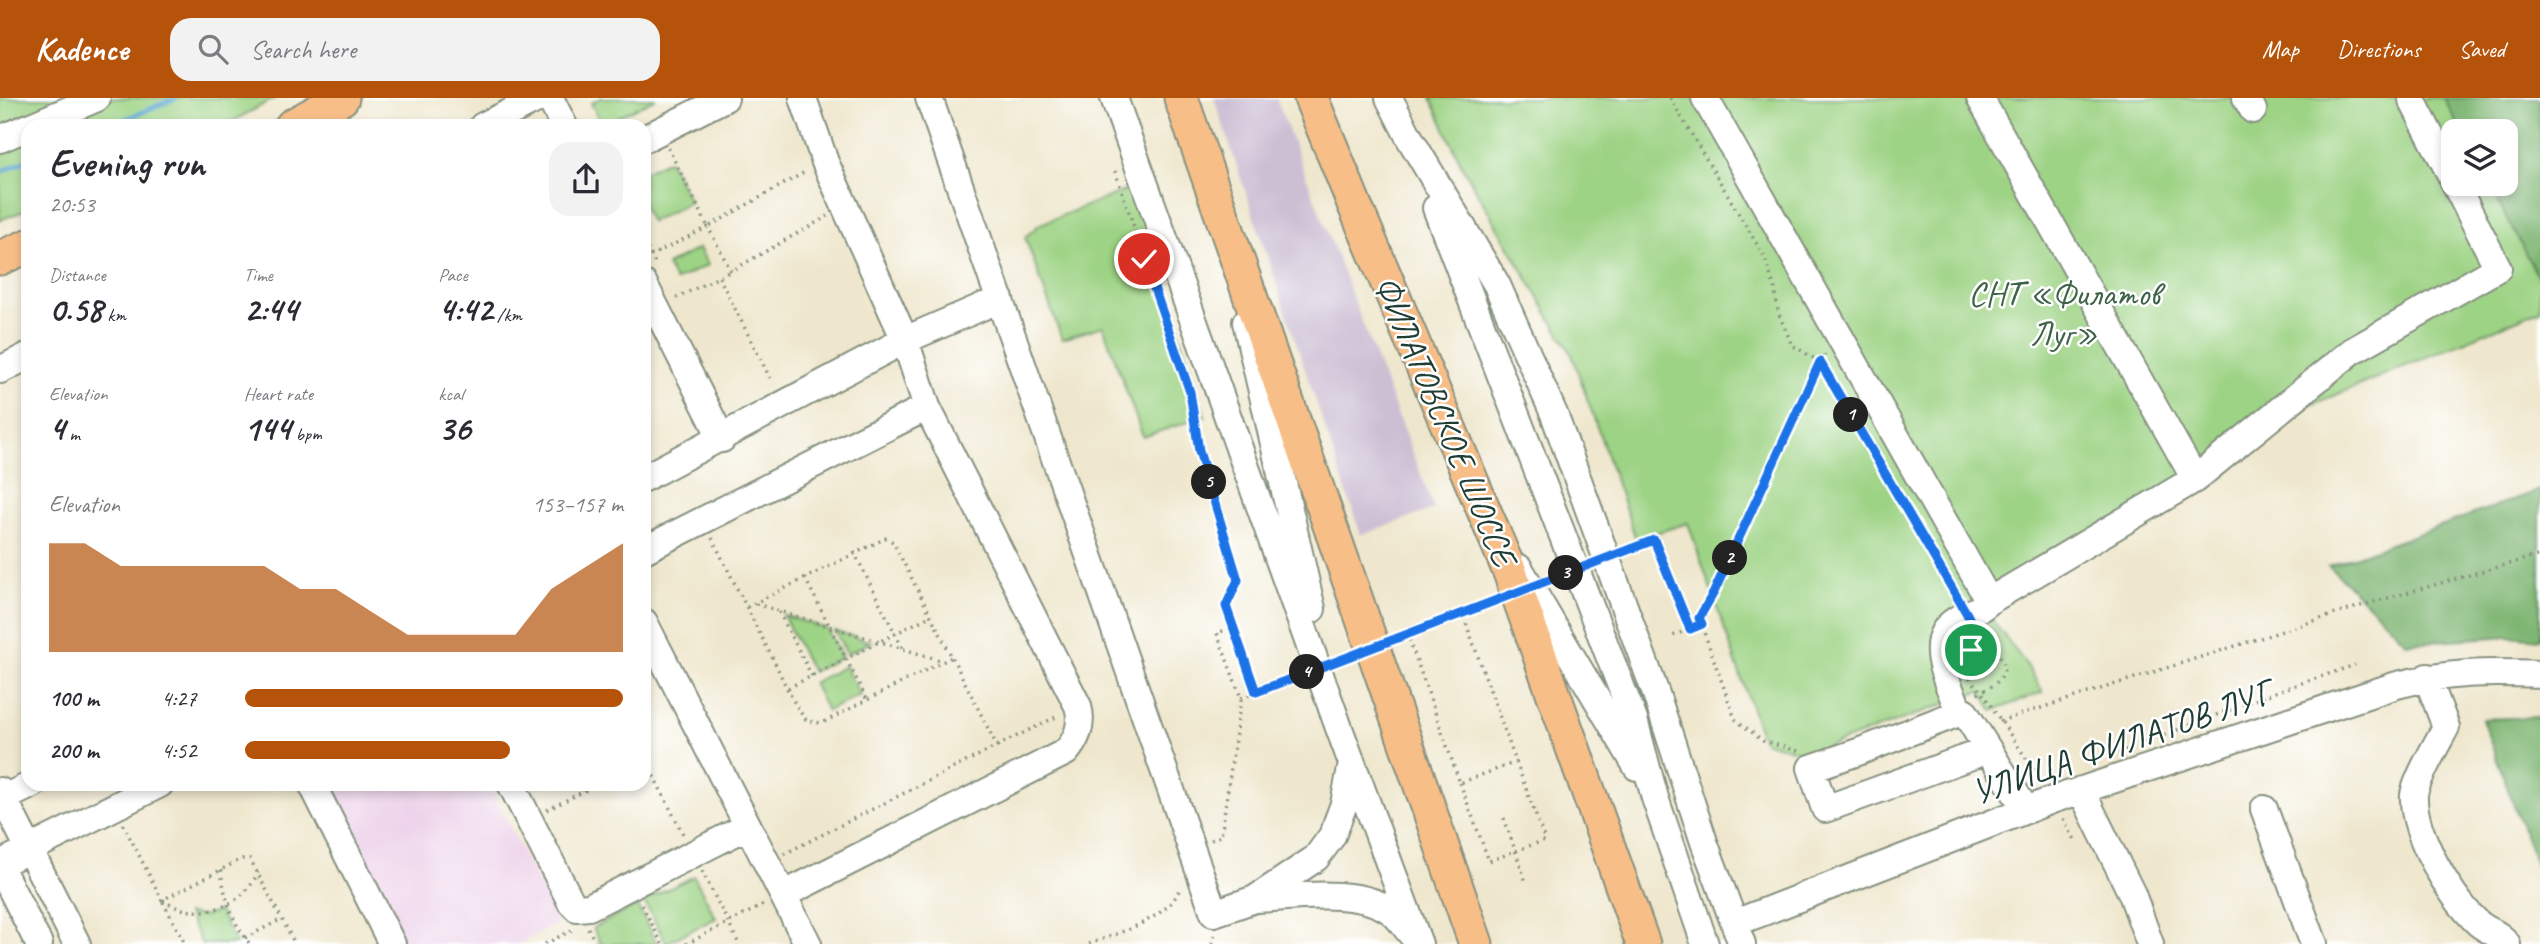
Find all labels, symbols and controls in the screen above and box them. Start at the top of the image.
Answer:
search box [170,18,660,81]
text: Kadence [35,28,128,70]
icon: search [194,30,232,68]
text: Search here [250,33,356,66]
text: Map [2262,34,2299,64]
text: Directions [2337,34,2420,64]
text: Saved [2458,34,2505,64]
map controls [2441,119,2518,196]
button: layers [2441,119,2518,196]
text: Evening run [49,140,205,187]
button: share [549,142,623,216]
text: 20:53 [49,190,95,219]
pin [1114,229,1174,289]
icon: check [1125,240,1163,278]
text: Distance [49,263,106,287]
text: Time [244,263,273,287]
text: Pace [438,263,468,287]
street label: ФИЛАТОВСКОЕ ШОССЕ [1364,269,1528,577]
park label: СНТ «Филатов Луг» [1968,271,2166,356]
text: 0.58 [49,287,103,332]
text: 2:44 [244,287,298,332]
text: 4:42 [438,287,493,332]
text: km [103,303,126,327]
text: /km [493,303,522,327]
text: Elevation [49,382,107,406]
text: Heart rate [244,382,313,406]
text: kcal [438,382,463,406]
pin: 1 [1834,398,1868,432]
text: 1 [1846,402,1855,426]
text: 4 [49,406,65,451]
text: 144 [244,406,291,451]
text: 36 [438,406,471,451]
text: m [65,422,80,446]
text: bpm [291,422,322,446]
pin: 5 [1192,464,1226,500]
text: 5 [1204,469,1213,493]
text: Elevation [49,490,120,519]
text: 153–157 m [532,490,623,519]
pin: 2 [1712,540,1748,575]
text: 2 [1725,545,1734,569]
pin: 3 [1548,556,1584,590]
text: 3 [1561,560,1570,584]
pin [1941,620,2001,680]
icon: arrive [1952,631,1990,669]
pin: 4 [1290,654,1324,690]
text: 4 [1302,659,1311,683]
street label: УЛИЦА ФИЛАТОВ ЛУГ [1966,668,2283,815]
text: 100 m [49,684,99,713]
text: 4:27 [161,684,197,713]
text: 200 m [49,736,99,765]
text: 4:52 [161,736,197,765]

